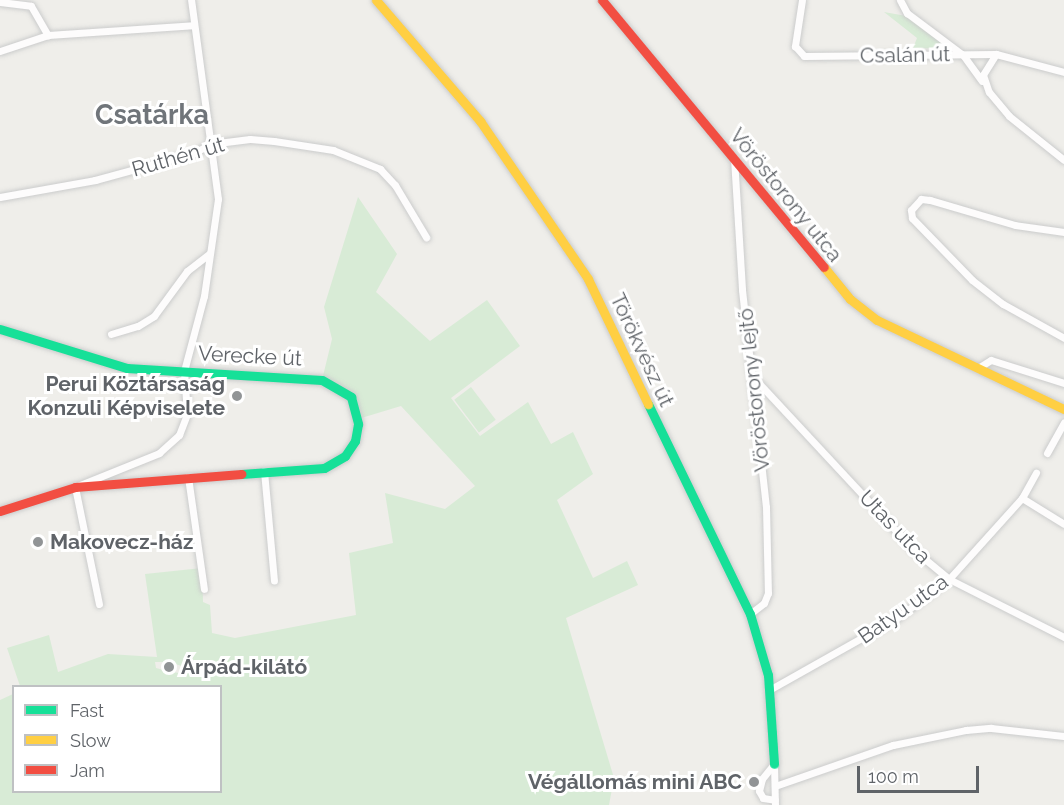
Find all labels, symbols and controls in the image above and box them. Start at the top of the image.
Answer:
street label: Csalán út [860,42,950,68]
district label: Csatárka [95,99,209,131]
street label: Vöröstorony utca [724,123,848,267]
street label: Ruthén út [129,132,227,182]
street label: Törökvész út [605,289,679,411]
street label: Vöröstorony lejtő [733,307,775,473]
street label: Verecke út [197,341,303,371]
place label: Perui Köztársaság Konzuli Képviselete [28,371,225,421]
marker: Perui Köztársaság Konzuli Képviselete [230,389,244,403]
street label: Utas utca [854,485,936,569]
place label: Makovecz-ház [50,529,193,555]
marker: Makovecz-ház [31,535,45,549]
street label: Batyu utca [853,569,953,649]
place label: Árpád-kilátó [181,654,307,680]
marker: Árpád-kilátó [162,660,176,674]
legend [12,685,222,793]
text: Fast [70,700,104,721]
text: Slow [70,730,111,751]
scale bar [860,754,982,792]
text: Jam [70,760,105,781]
text: 100 m [868,766,919,787]
place label: Végállomás mini ABC [527,769,742,795]
marker: Végállomás mini ABC [747,775,761,789]

